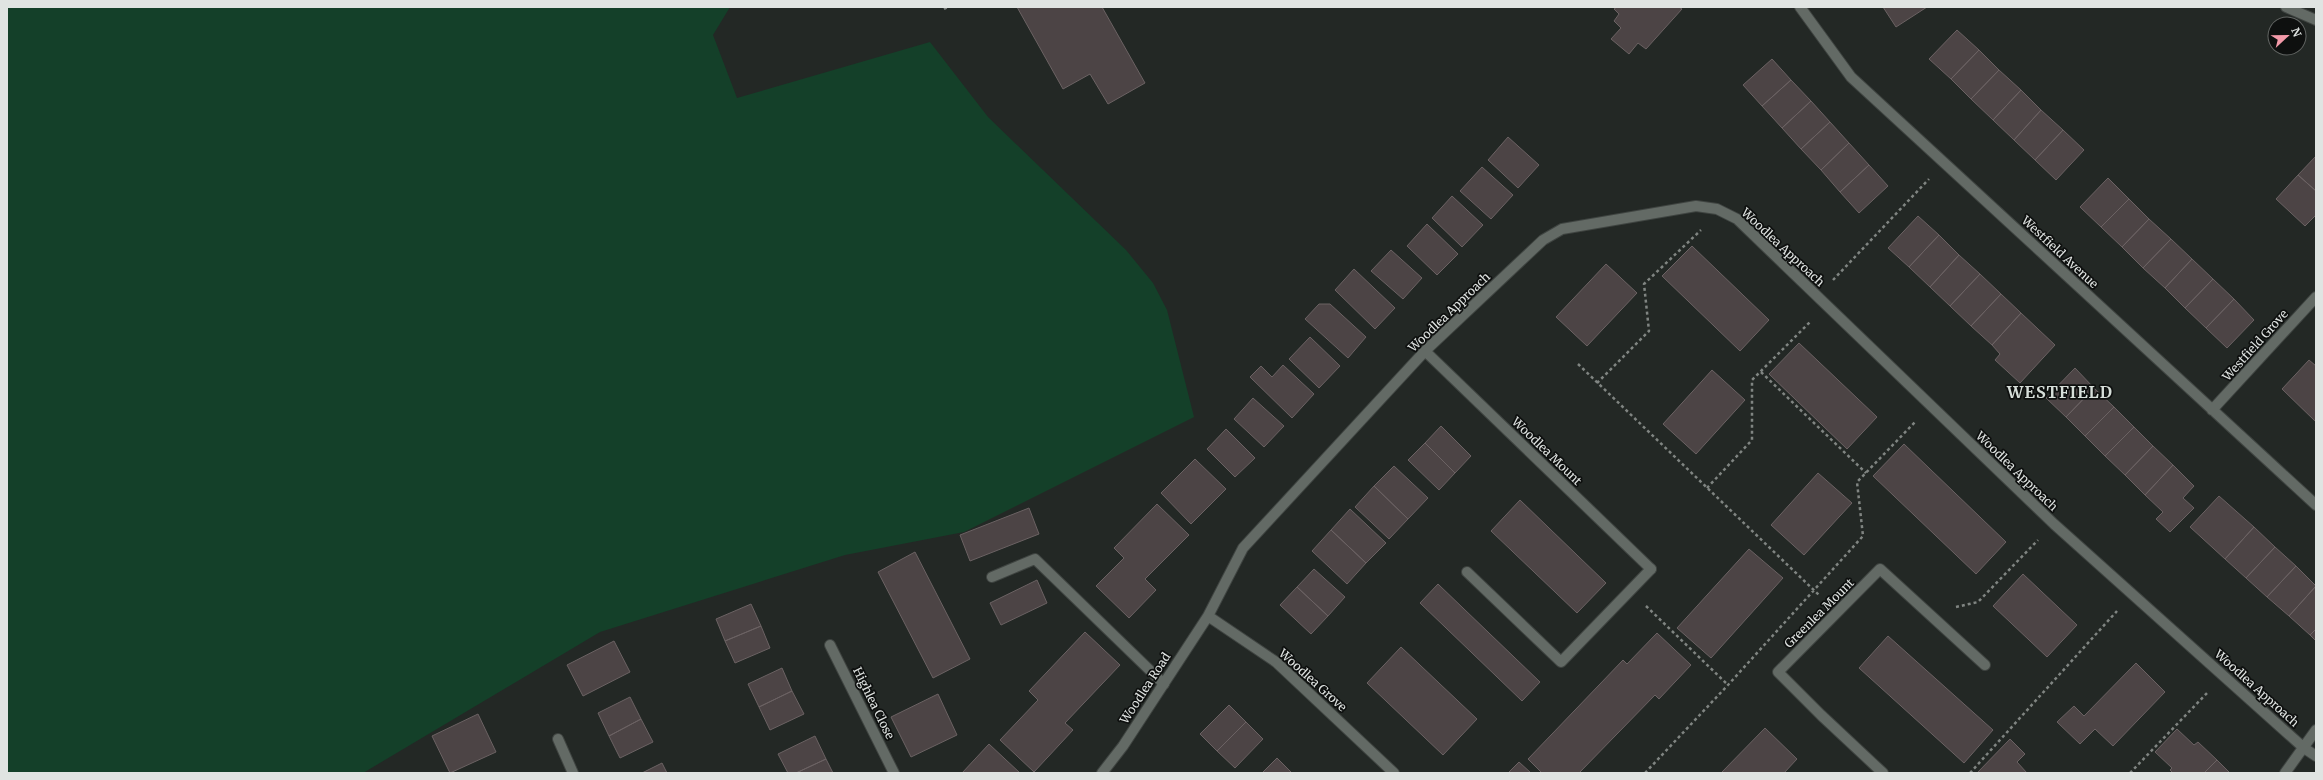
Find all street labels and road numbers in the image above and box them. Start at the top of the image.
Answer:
street label: Woodlea Approach [1738,204,1828,289]
street label: Westfield Avenue [2018,212,2101,291]
street label: Woodlea Approach [1404,269,1493,356]
street label: Westfield Grove [2218,306,2291,384]
street label: Woodlea Mount [1508,413,1585,488]
street label: Woodlea Approach [1972,427,2061,514]
street label: Greenlea Mount [1781,575,1857,651]
street label: Woodlea Grove [1275,645,1350,714]
street label: Woodlea Approach [2211,646,2302,730]
street label: Woodlea Road [1116,650,1174,727]
street label: Highlea Close [850,665,898,741]

